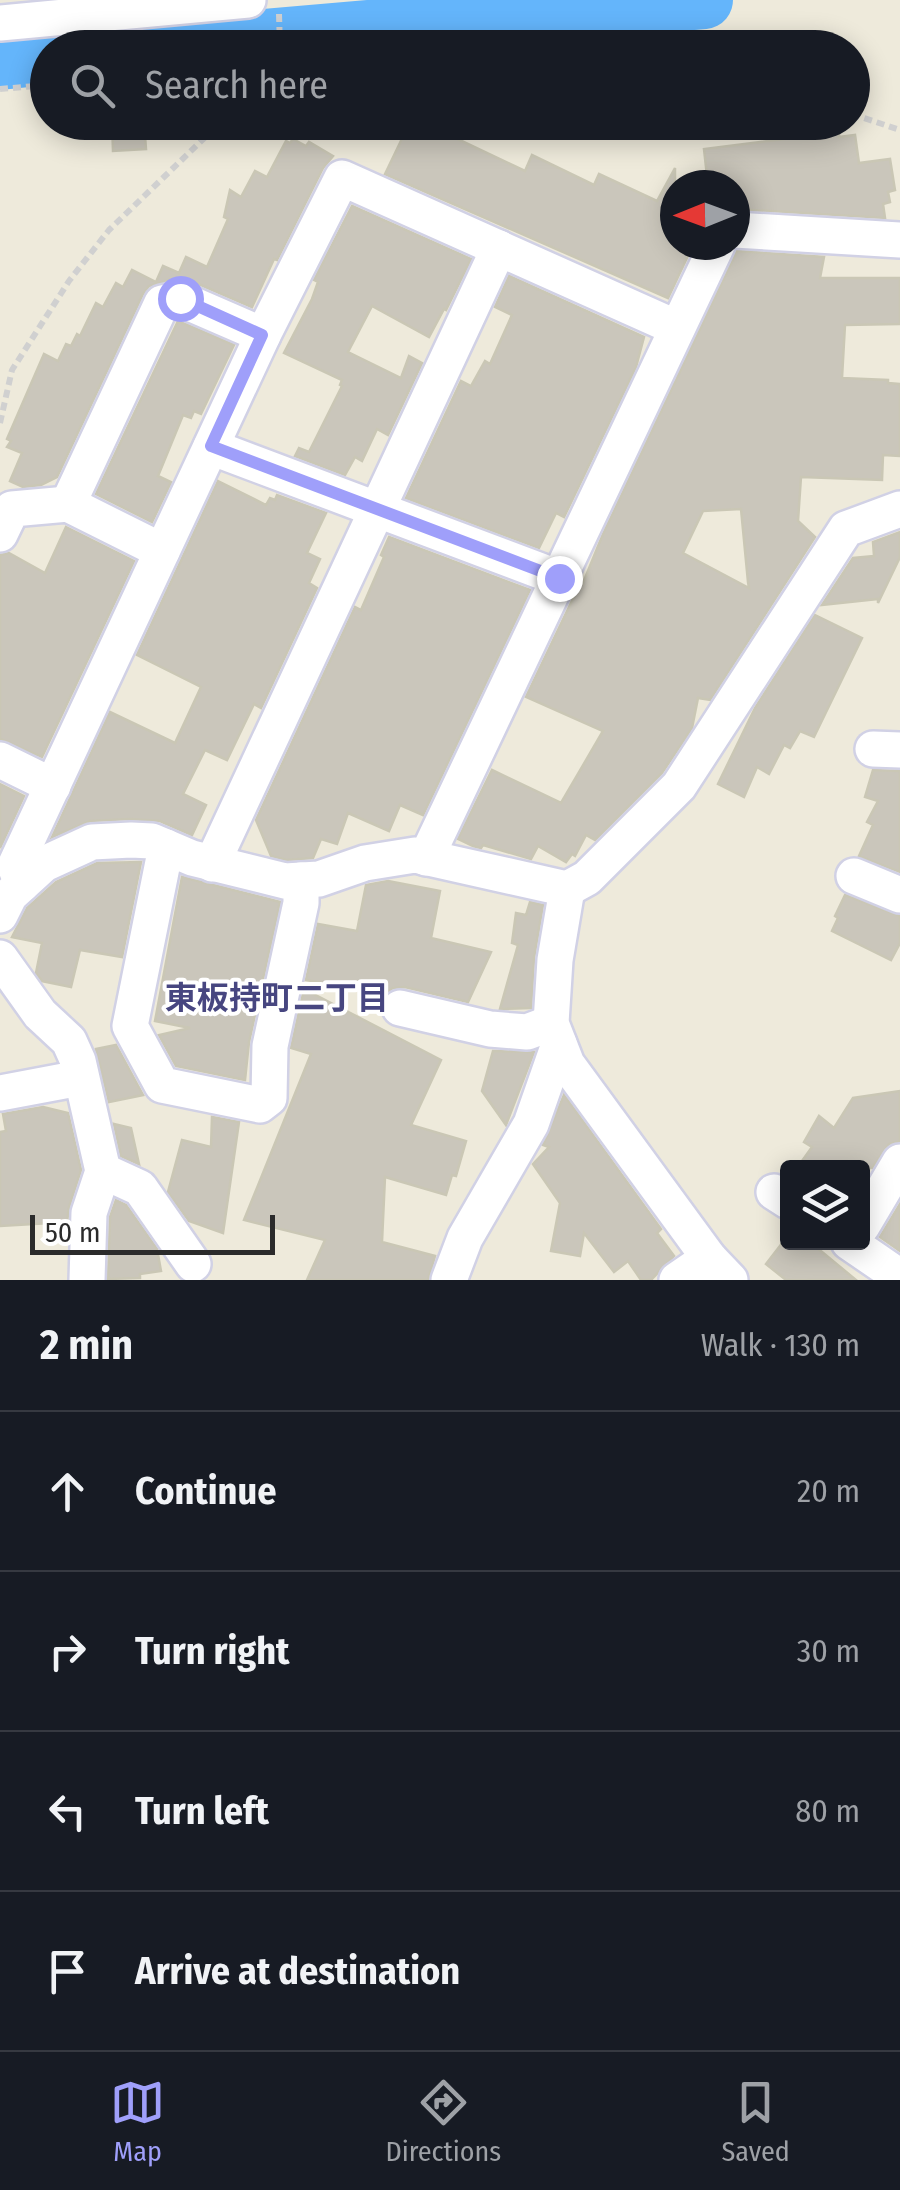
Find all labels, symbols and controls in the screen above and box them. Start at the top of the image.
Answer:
search box [30,30,870,140]
icon: search [65,58,120,113]
text: Search here [145,62,328,108]
north arrow [660,170,750,260]
route start [158,276,204,322]
route end [537,556,583,602]
district label: 東板持町二丁目 [165,979,389,1017]
map controls [780,1160,870,1250]
button: layers [780,1160,870,1250]
scale bar [30,1210,275,1254]
text: 50 m [45,1216,101,1249]
text: 2 min [40,1320,133,1370]
text: Walk · 130 m [701,1326,860,1364]
icon: ahead [40,1464,95,1519]
text: Continue [135,1468,276,1514]
text: 20 m [797,1472,860,1510]
icon: right [40,1624,95,1679]
text: Turn right [135,1628,289,1674]
text: 30 m [797,1632,860,1670]
icon: left [40,1784,95,1839]
text: Turn left [135,1788,269,1834]
text: 80 m [795,1792,860,1830]
icon: arrive [40,1944,95,1999]
text: Arrive at destination [135,1948,460,1994]
tab: Map [110,2075,165,2168]
tab: Directions [385,2075,501,2168]
tab: Saved [721,2075,790,2168]

